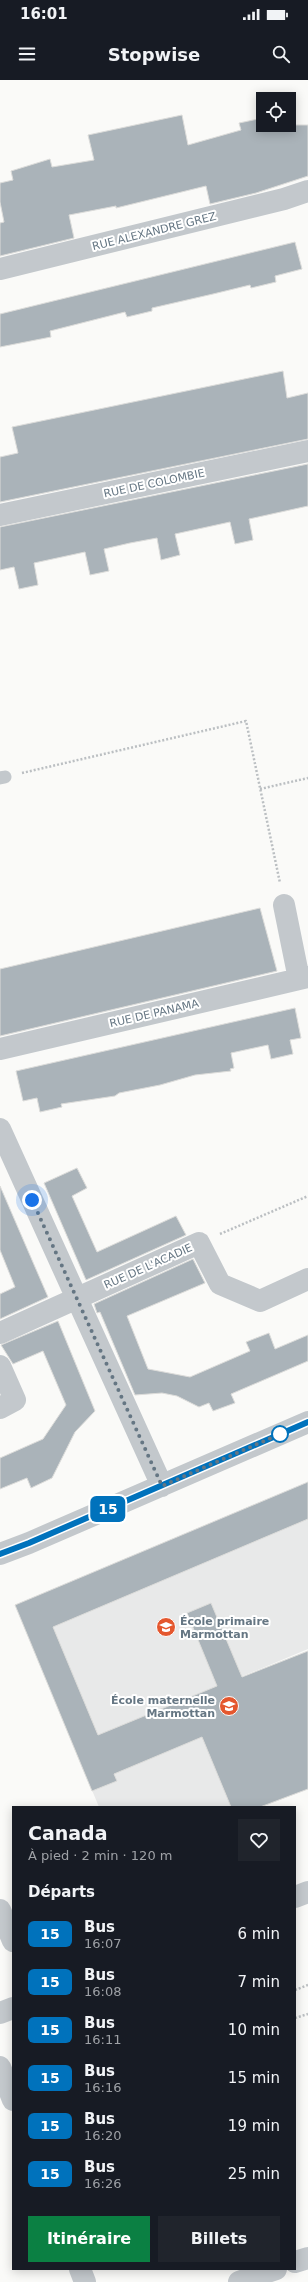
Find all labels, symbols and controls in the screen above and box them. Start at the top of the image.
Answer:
text: 16:01 [20,5,68,23]
icon: menu [16,43,38,65]
icon: search [270,43,292,65]
text: Stopwise [108,44,200,65]
map controls [256,92,296,132]
button: locate [256,92,296,132]
street label: RUE ALEXANDRE GREZ [91,210,218,253]
street label: RUE DE COLOMBIE [102,466,206,501]
street label: RUE DE PANAMA [108,997,201,1030]
your location [22,1190,42,1210]
street label: RUE DE L'ACADIE [102,1241,194,1292]
unlabelled marker [271,1425,289,1443]
line badge: 15 [90,1496,126,1522]
text: 15 [98,1501,118,1517]
place label: École primaire Marmottan [180,1615,269,1641]
school or university icon: École primaire Marmottan [155,1616,177,1638]
place label: École maternelle Marmottan [111,1694,215,1720]
school or university icon: École maternelle Marmottan [218,1695,240,1717]
button: heart [238,1819,280,1861]
text: Canada [28,1822,108,1844]
text: À pied · 2 min · 120 m [28,1848,172,1863]
text: Départs [28,1883,95,1901]
text: Bus [84,1918,115,1936]
text: 6 min [237,1925,280,1943]
text: 15 [40,1926,60,1942]
text: 16:07 [84,1936,121,1951]
text: Bus [84,1966,115,1984]
text: 7 min [237,1973,280,1991]
text: 15 [40,1974,60,1990]
text: 16:08 [84,1984,121,1999]
text: Bus [84,2014,115,2032]
text: 10 min [228,2021,280,2039]
text: 15 [40,2022,60,2038]
text: 16:11 [84,2032,121,2047]
text: Bus [84,2062,115,2080]
text: 15 min [228,2069,280,2087]
text: 15 [40,2070,60,2086]
text: 16:16 [84,2080,121,2095]
text: Bus [84,2110,115,2128]
text: 19 min [228,2117,280,2135]
text: 15 [40,2118,60,2134]
text: 16:20 [84,2128,121,2143]
text: Bus [84,2158,115,2176]
text: 25 min [228,2165,280,2183]
text: 15 [40,2166,60,2182]
text: 16:26 [84,2176,121,2191]
button: Itinéraire [28,2216,150,2262]
button: Billets [158,2216,280,2262]

